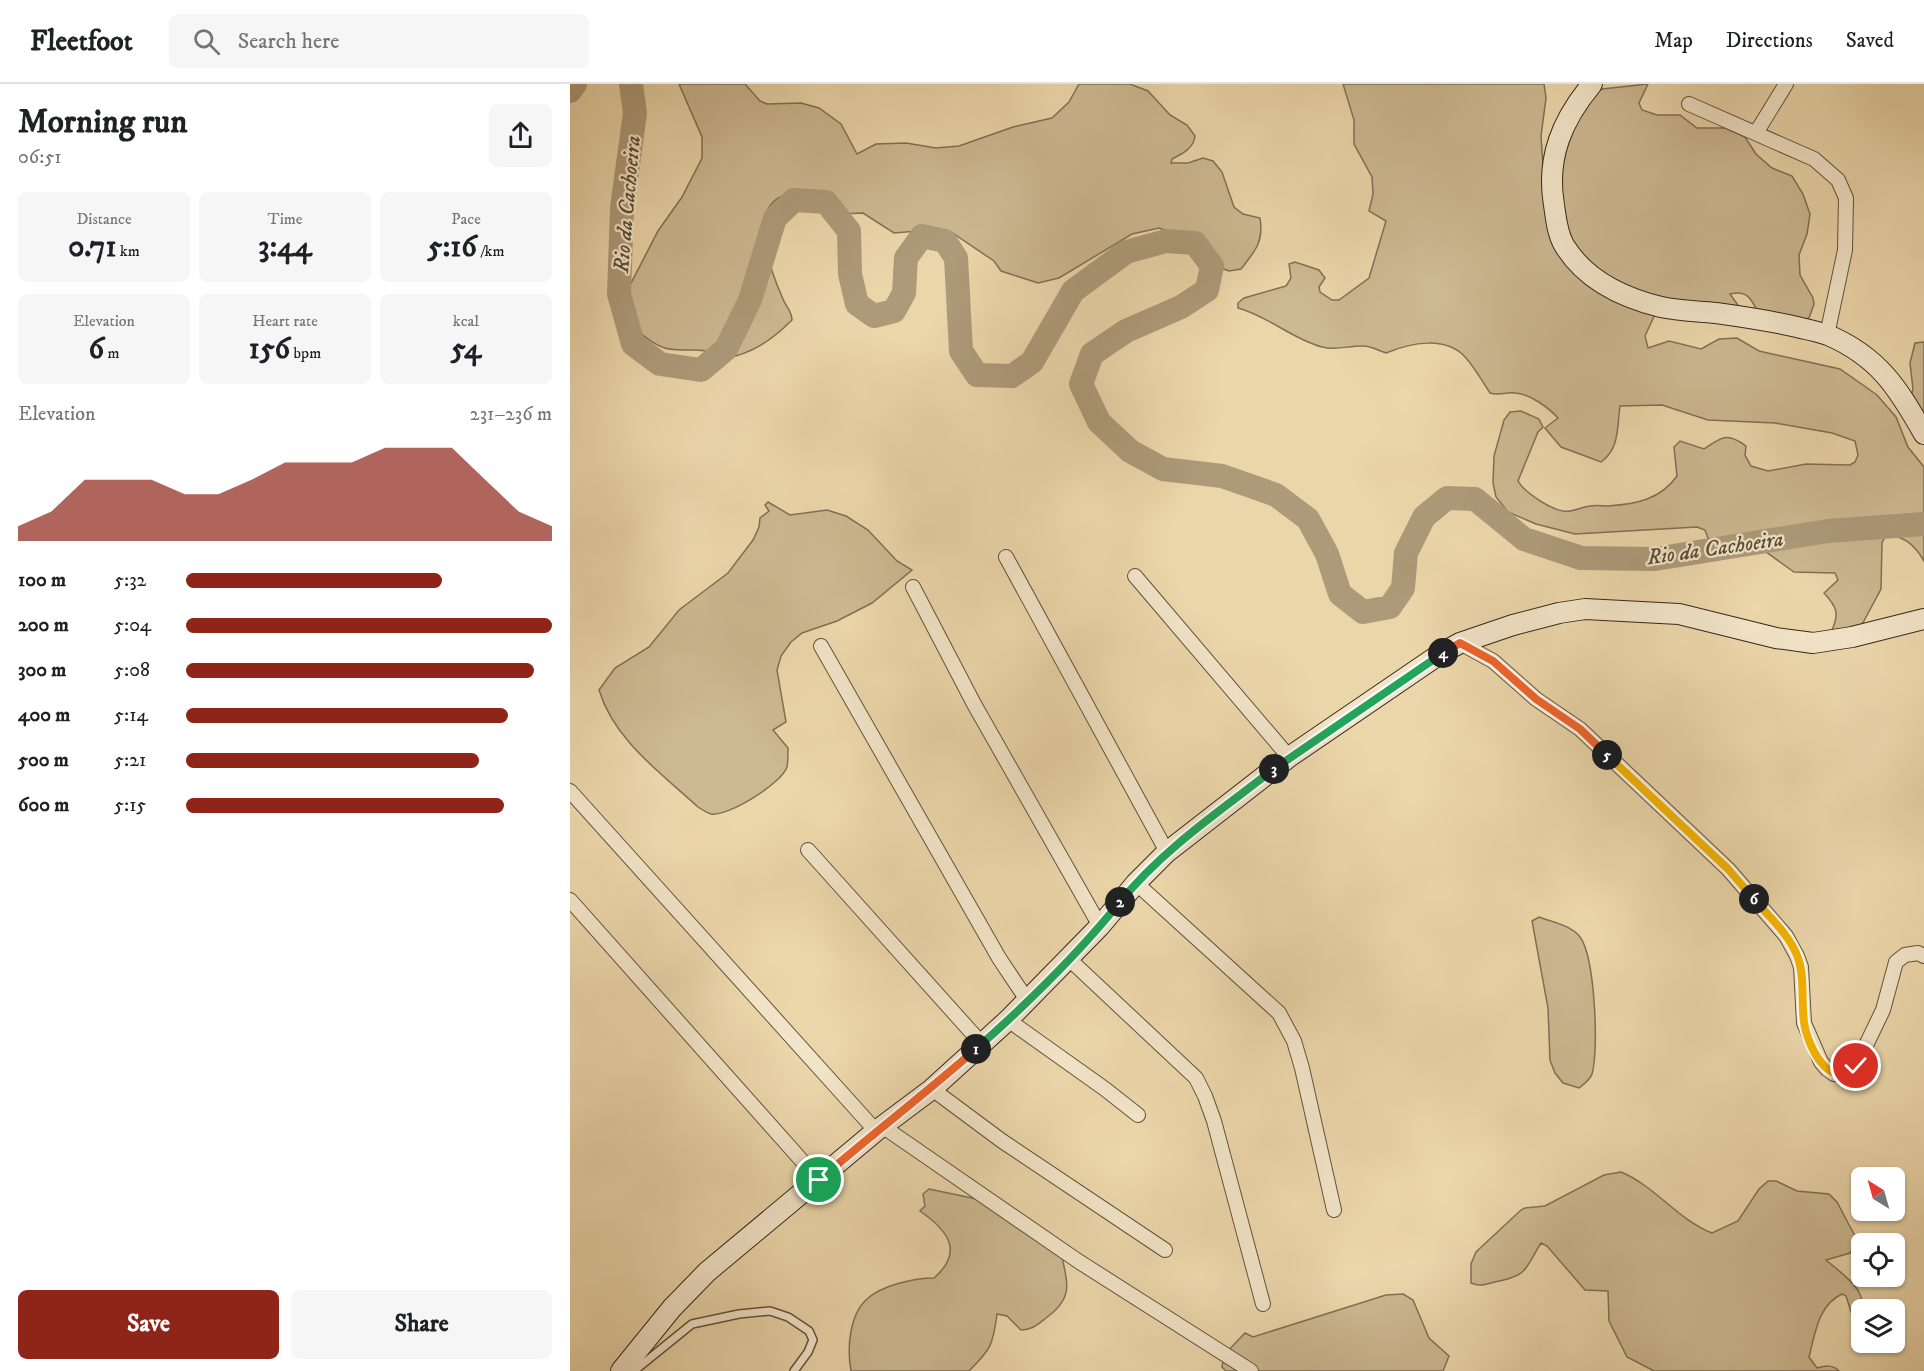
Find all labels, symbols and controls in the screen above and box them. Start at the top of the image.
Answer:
search box [169,14,589,68]
text: Fleetfoot [30,24,133,59]
icon: search [190,25,223,58]
text: Search here [238,28,339,55]
text: Map [1654,28,1693,54]
text: Directions [1726,28,1813,54]
text: Saved [1846,28,1894,54]
text: Morning run [18,102,187,143]
button: share [489,104,552,167]
water label: Rio da Cachoeira [608,134,647,275]
text: 06:51 [18,145,62,170]
text: Distance [76,209,132,229]
text: Time [268,209,302,229]
text: Pace [451,209,481,229]
text: 0.71 [68,229,116,266]
text: 3:44 [258,229,312,266]
text: 5:16 [428,229,477,266]
text: km [116,241,140,261]
text: /km [477,241,504,261]
text: Elevation [73,311,135,331]
text: Heart rate [252,311,318,331]
text: kcal [453,311,479,331]
text: 6 [88,331,104,368]
text: 156 [249,331,290,368]
text: 54 [451,331,481,368]
text: m [104,343,120,363]
text: bpm [290,343,321,363]
text: Elevation [18,402,95,427]
text: 231–236 m [470,402,552,427]
water label: Rio da Cachoeira [1644,526,1785,572]
text: 100 m [18,568,66,593]
text: 5:32 [114,568,146,593]
text: 200 m [18,613,69,638]
text: 5:04 [114,613,151,638]
pin: 4 [1428,638,1458,668]
text: 4 [1438,643,1448,663]
text: 300 m [18,658,66,683]
text: 5:08 [114,658,150,683]
text: 400 m [18,703,70,728]
text: 5:14 [114,703,148,728]
pin: 5 [1592,740,1622,770]
text: 5 [1603,745,1611,765]
text: 500 m [18,748,69,773]
text: 5:21 [114,748,146,773]
pin: 3 [1259,754,1289,784]
text: 3 [1271,759,1277,779]
text: 600 m [18,793,69,818]
text: 5:15 [114,793,146,818]
pin: 6 [1739,884,1769,914]
pin: 2 [1105,887,1135,917]
text: 6 [1750,889,1758,909]
text: 2 [1116,892,1124,912]
pin: 1 [961,1034,991,1064]
text: 1 [973,1039,979,1059]
pin [1830,1040,1881,1091]
icon: check [1839,1049,1872,1082]
pin [793,1154,844,1205]
icon: arrive [802,1163,835,1196]
north arrow [1851,1167,1905,1221]
map controls [1851,1167,1905,1353]
button: locate [1851,1233,1905,1287]
button: Save [18,1290,279,1359]
button: Share [291,1290,552,1359]
button: layers [1851,1299,1905,1353]

